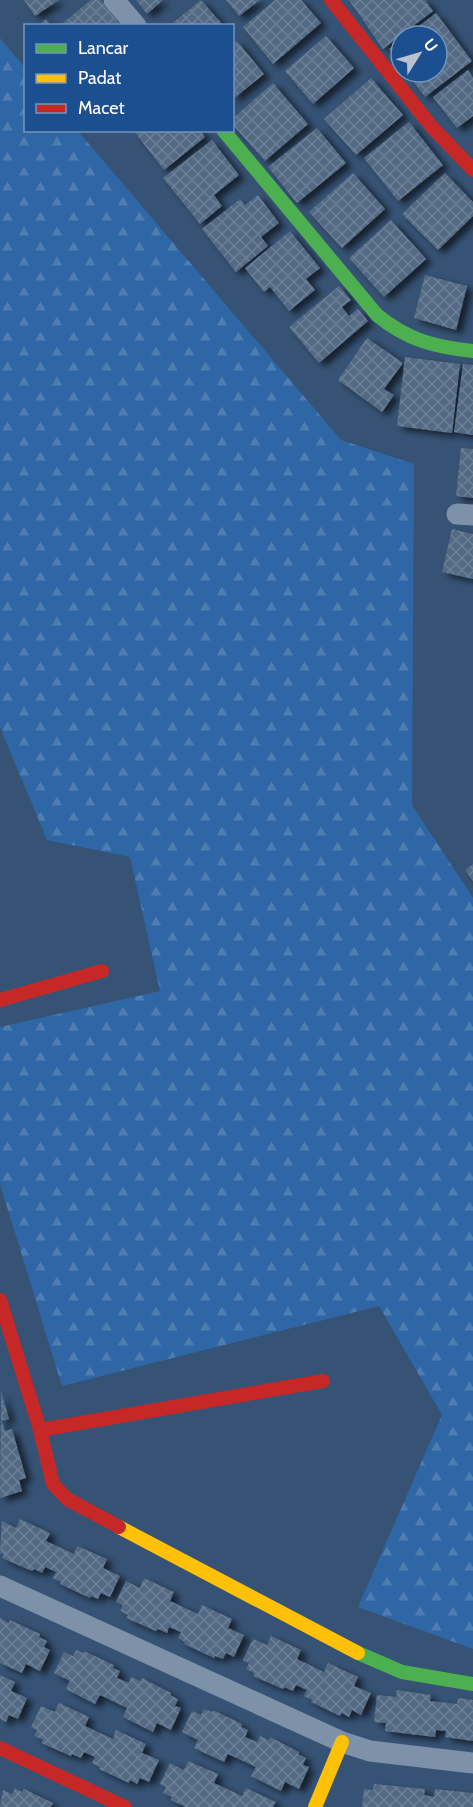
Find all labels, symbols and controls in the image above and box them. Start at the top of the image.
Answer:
legend [24,24,234,132]
north arrow [389,24,449,84]
text: U [420,35,442,56]
text: Lancar [78,37,129,59]
text: Padat [78,67,121,89]
text: Macet [78,97,124,119]

